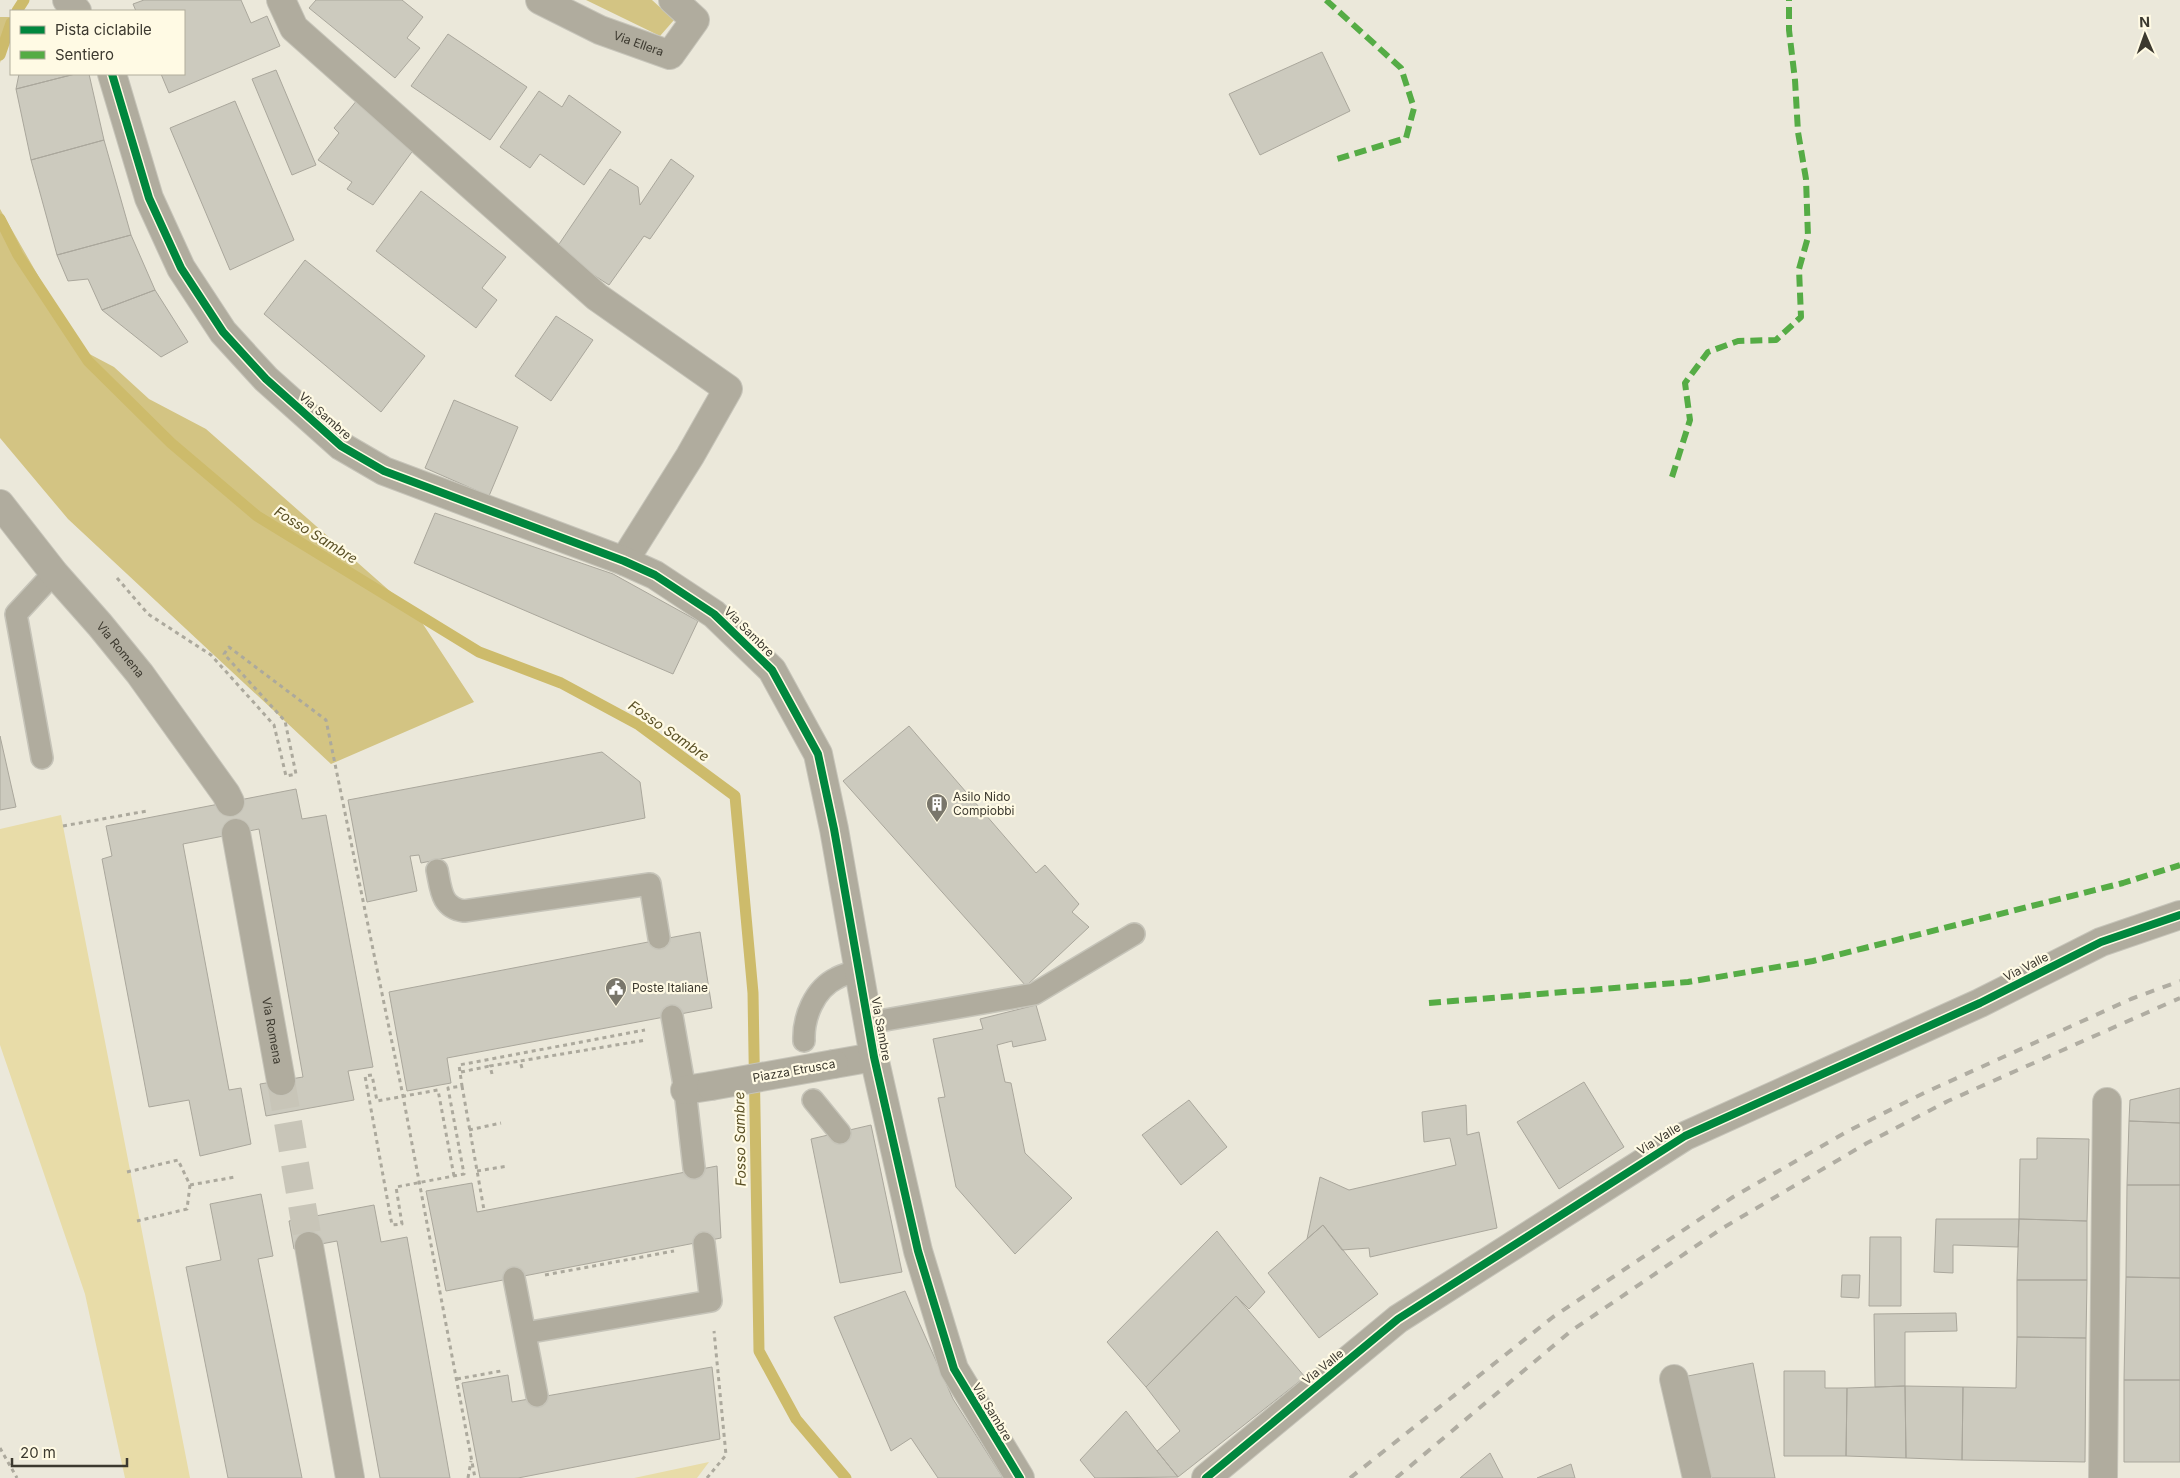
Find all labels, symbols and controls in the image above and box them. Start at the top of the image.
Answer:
legend [10,10,185,75]
north arrow [2120,10,2170,60]
text: N [2139,13,2150,30]
text: Pista ciclabile [55,20,152,39]
street label: Via Ellera [611,27,666,59]
text: Sentiero [55,45,114,64]
street label: Via Sambre [296,389,355,443]
water label: Fosso Sambre [272,502,361,567]
street label: Via Sambre [721,603,778,660]
street label: Via Romena [93,619,148,680]
water label: Fosso Sambre [626,696,713,765]
place label: Asilo Nido Compiobbi [953,789,1015,818]
building icon: Asilo Nido Compiobbi [925,792,949,823]
street label: Via Valle [2001,949,2051,984]
public building icon: Poste Italiane [604,976,628,1007]
place label: Poste Italiane [632,980,708,995]
street label: Via Romena [259,996,286,1065]
street label: Via Sambre [868,996,895,1062]
street label: Piazza Etrusca [752,1056,836,1085]
water label: Fosso Sambre [730,1092,749,1187]
street label: Via Valle [1634,1119,1683,1158]
street label: Via Valle [1299,1346,1346,1388]
street label: Via Sambre [969,1380,1016,1443]
scale bar [12,1436,128,1468]
text: 20 m [20,1443,56,1462]

